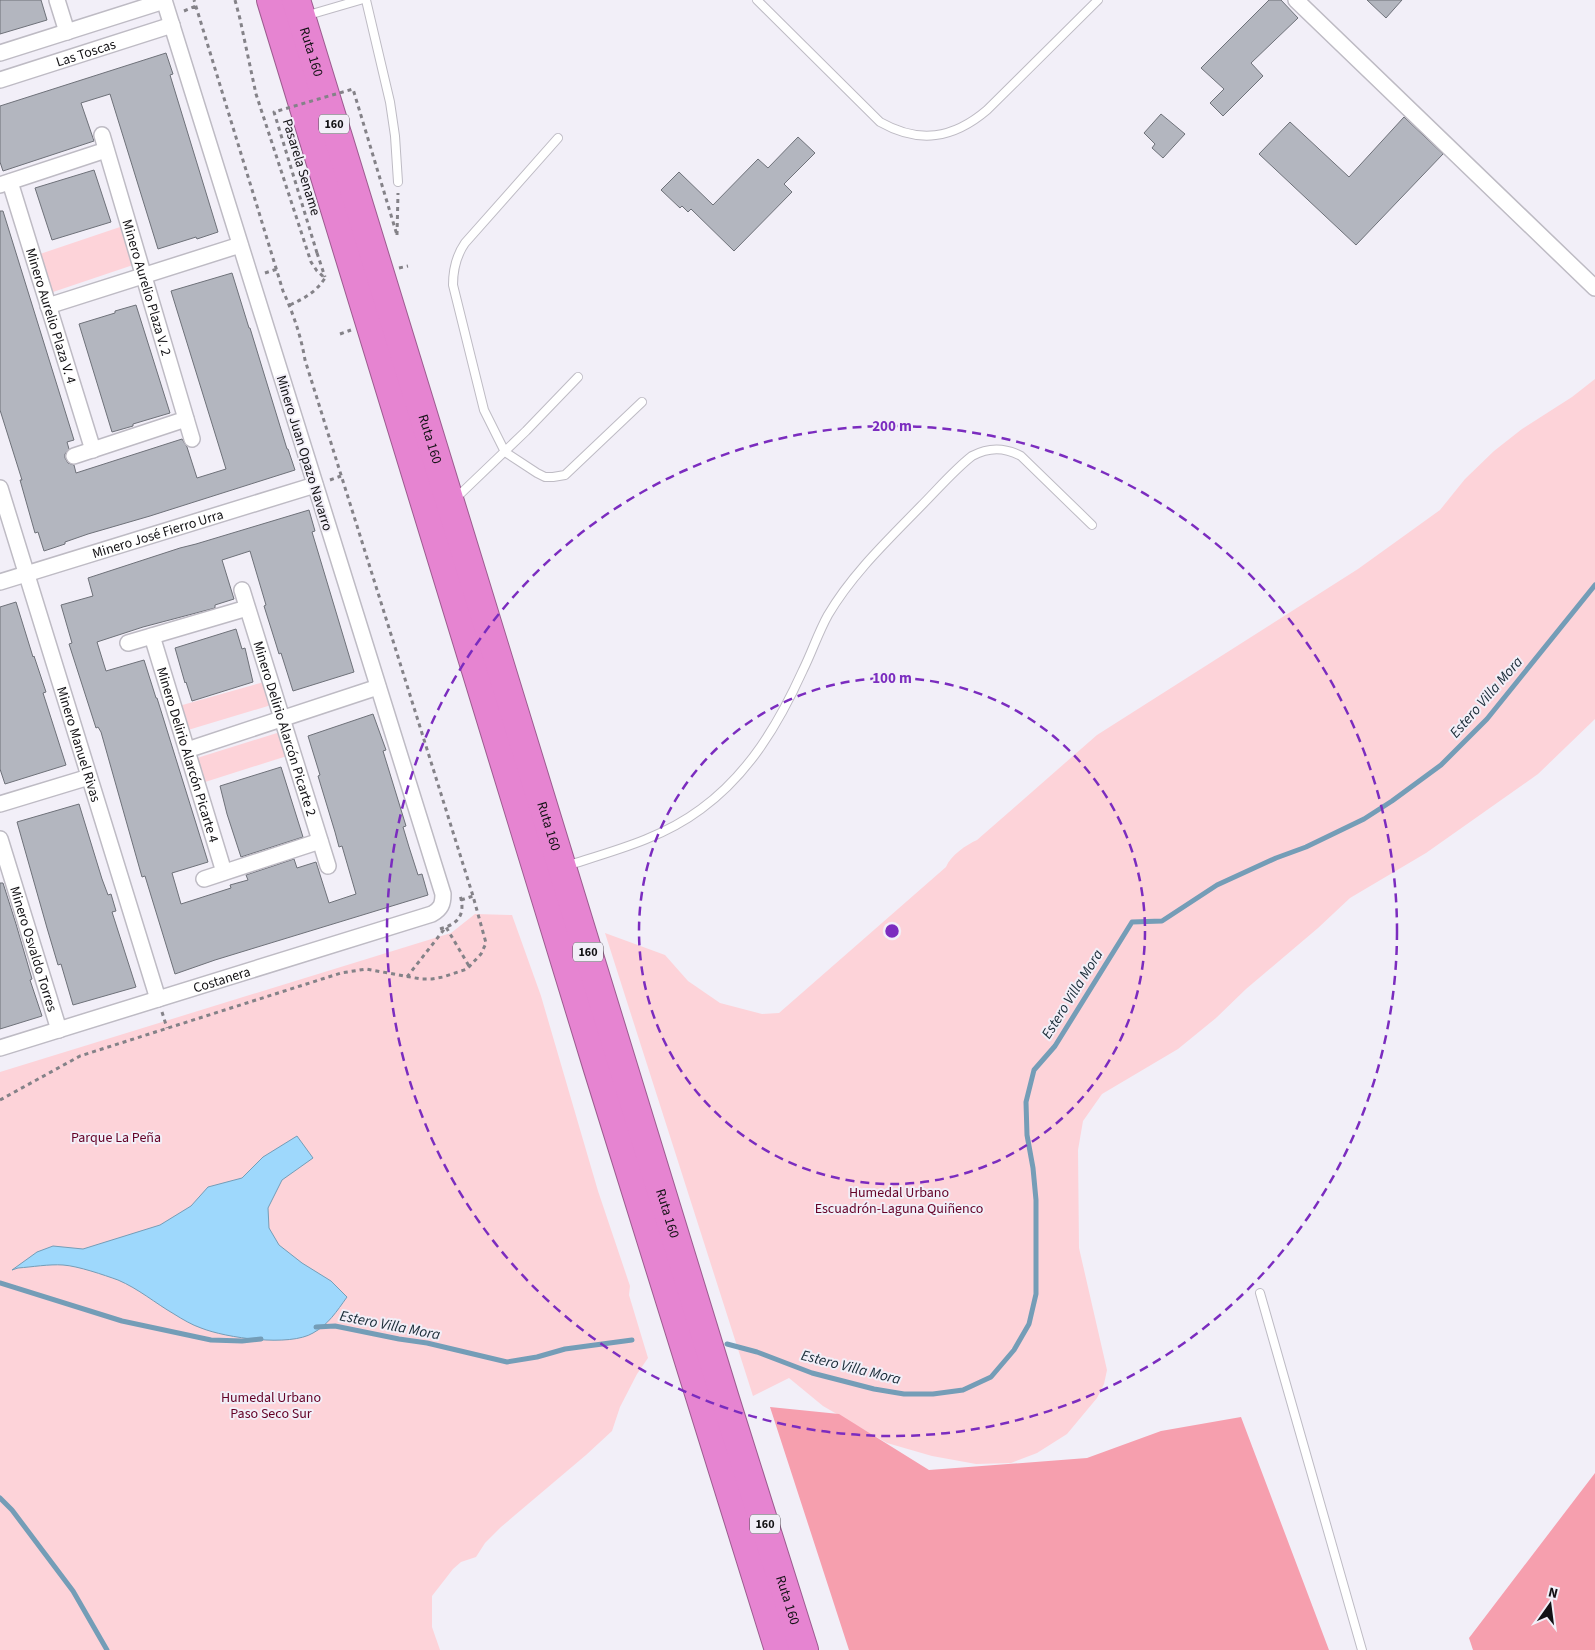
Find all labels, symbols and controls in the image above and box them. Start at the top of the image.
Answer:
street label: Ruta 160 [294,25,328,79]
street label: Las Toscas [54,35,119,72]
road number: 160 [319,115,349,134]
street label: Pasarela Sename [277,117,325,218]
street label: Minero Aurelio Plaza V. 2 [117,217,176,358]
street label: Minero Aurelio Plaza V. 4 [20,246,81,387]
street label: Minero Juan Opazo Navarro [271,373,337,534]
street label: Ruta 160 [413,412,447,466]
text: 200 m [872,416,912,437]
street label: Minero José Fierro Urra [90,505,226,564]
street label: Minero Delirio Alarcón Picarte 2 [247,639,321,819]
water label: Estero Villa Mora [1445,652,1528,743]
street label: Minero Delirio Alarcón Picarte 4 [151,665,223,845]
text: 100 m [872,668,912,689]
street label: Minero Manuel Rivas [51,684,106,805]
street label: Ruta 160 [531,799,565,854]
street label: Minero Osvaldo Torres [4,884,62,1014]
centre of rings [883,922,901,940]
road number: 160 [573,942,603,962]
water label: Estero Villa Mora [1037,945,1108,1043]
street label: Costanera [191,962,253,998]
park label: Parque La Peña [71,1128,161,1148]
park label: Humedal Urbano Escuadrón-Laguna Quiñenco [815,1183,983,1219]
street label: Ruta 160 [650,1186,684,1241]
water label: Estero Villa Mora [338,1305,442,1346]
water label: Estero Villa Mora [799,1345,903,1390]
park label: Humedal Urbano Paso Seco Sur [221,1388,321,1424]
road number: 160 [750,1515,780,1534]
street label: Ruta 160 [770,1573,804,1628]
north arrow [1525,1580,1575,1630]
text: N [1546,1583,1560,1604]

